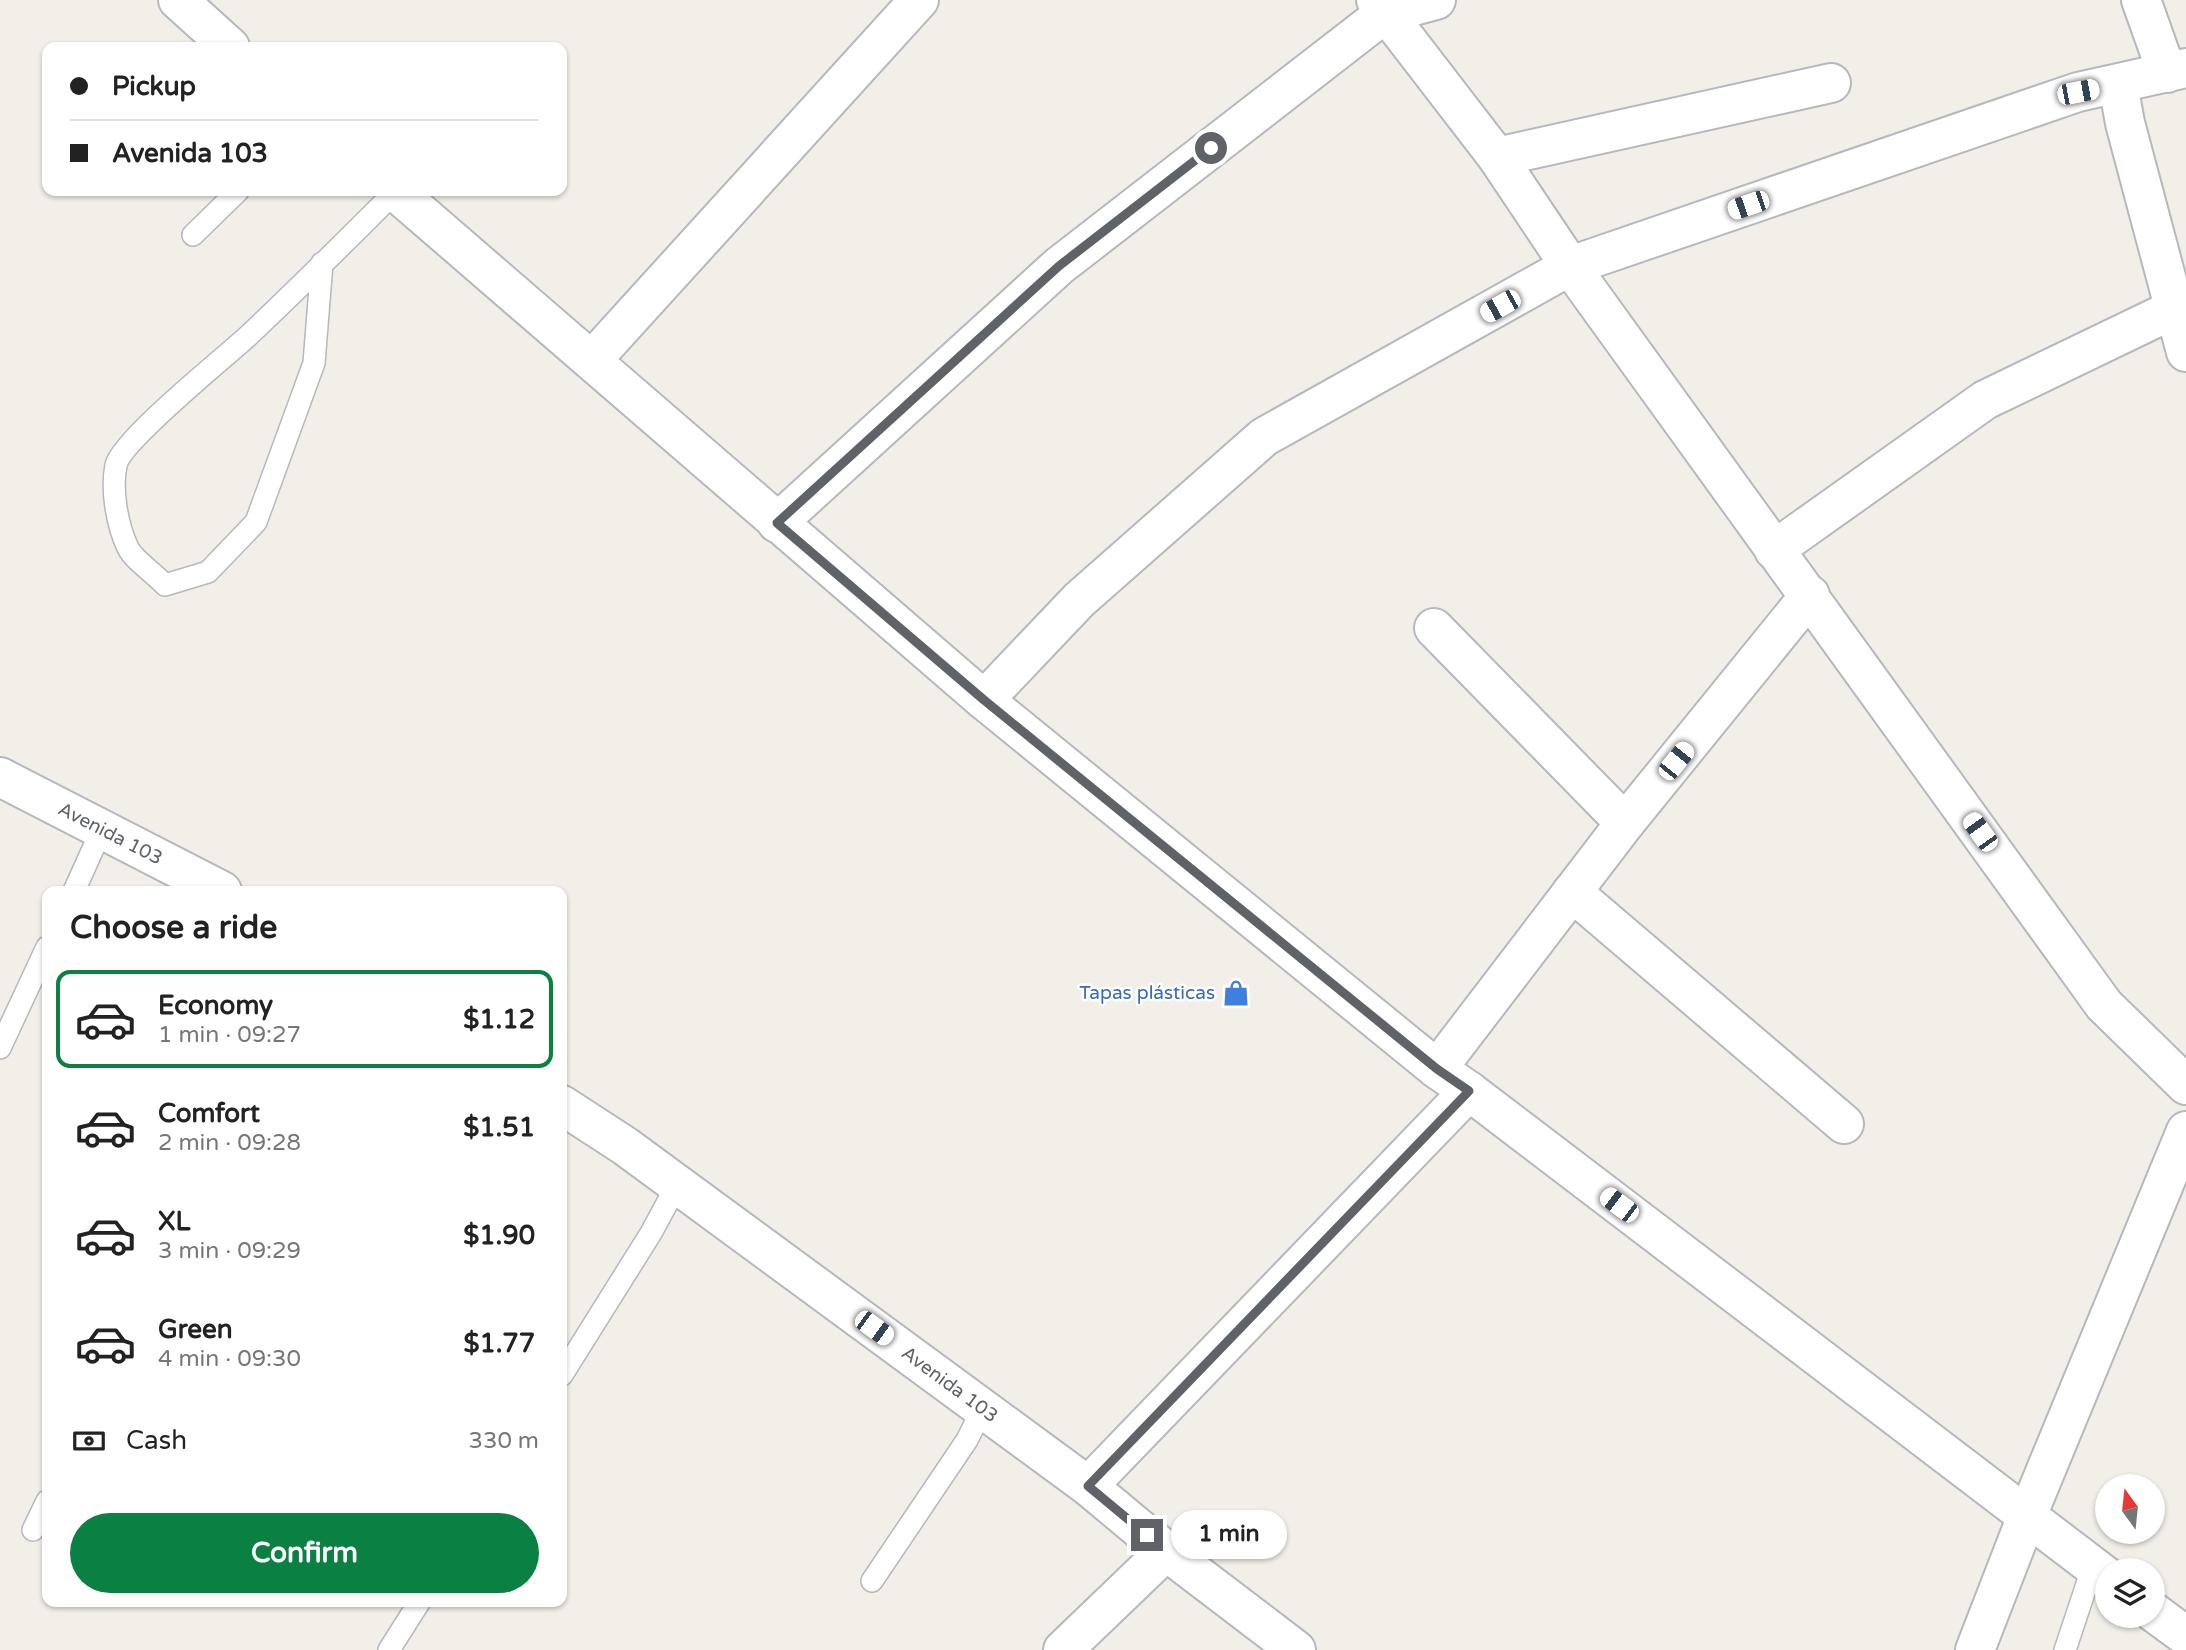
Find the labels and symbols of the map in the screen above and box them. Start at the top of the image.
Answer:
car [2056,78,2101,106]
route start [1195,132,1227,164]
car [1725,188,1772,222]
car [1477,287,1524,325]
car [1655,738,1698,784]
street label: Avenida 103 [55,798,166,869]
car [1960,809,2001,855]
shop icon: Tapas plásticas [1221,978,1251,1008]
place label: Tapas plásticas [1079,982,1215,1004]
car [1596,1184,1643,1226]
car [851,1307,898,1349]
street label: Avenida 103 [897,1342,1002,1427]
north arrow [2095,1474,2165,1544]
callout: 1 min [1172,1510,1287,1560]
route end [1131,1519,1163,1551]

